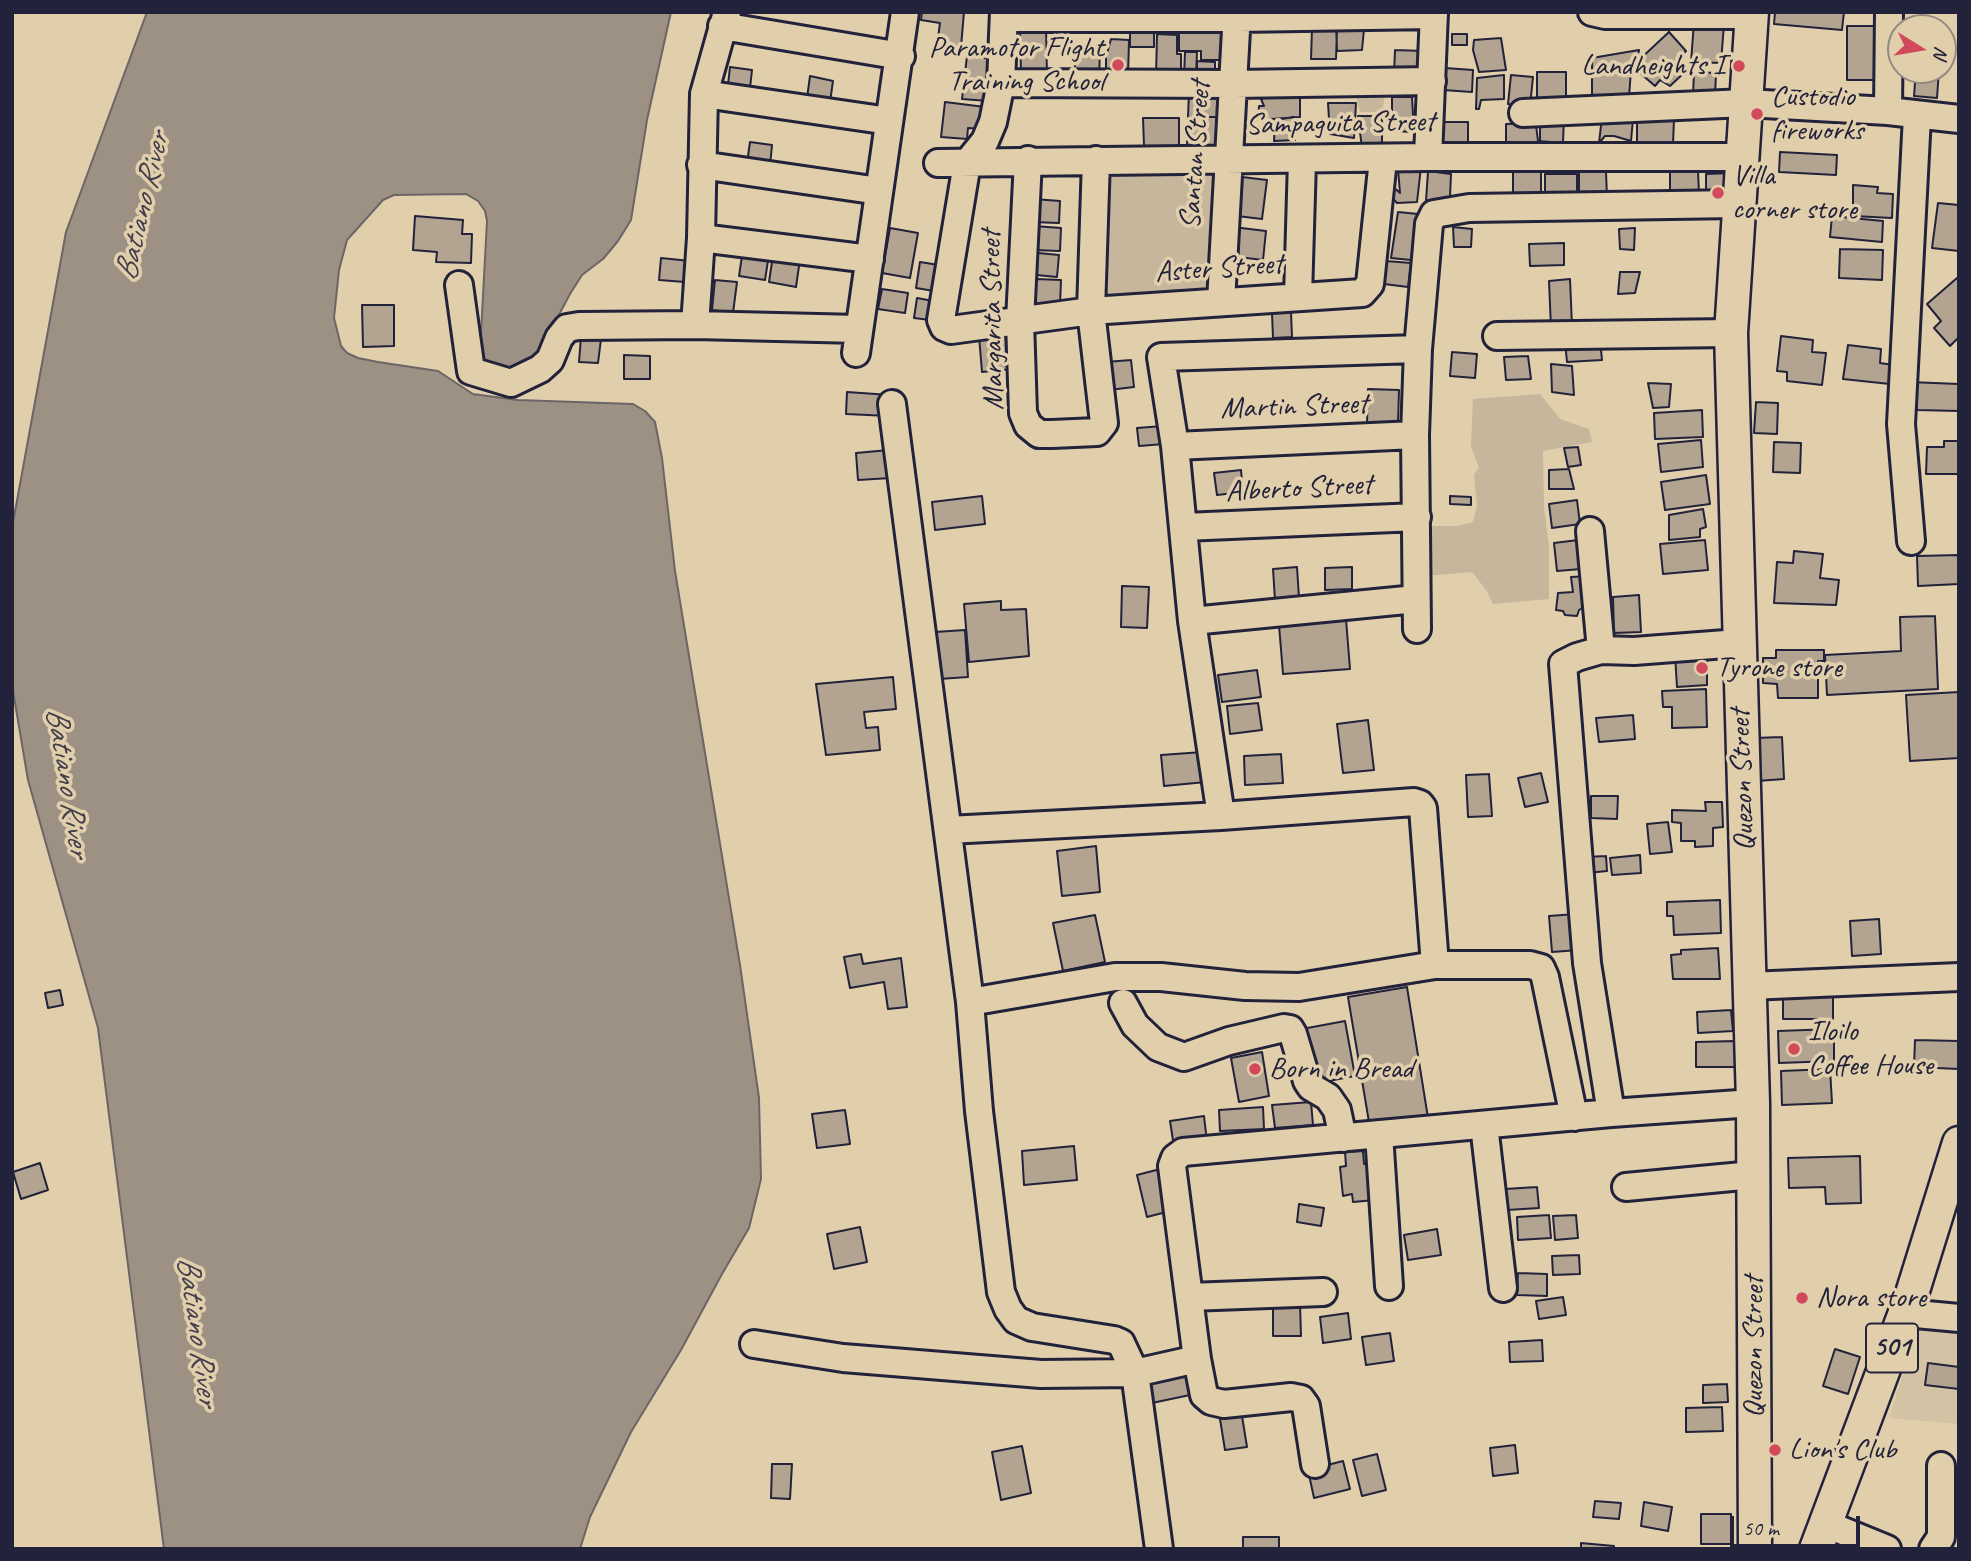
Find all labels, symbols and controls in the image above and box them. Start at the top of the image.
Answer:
north arrow [1887,14,1957,84]
place label: Paramotor Flight Training School [929,30,1104,100]
text: N [1928,45,1954,61]
place label: Landheights I [1581,48,1725,84]
marker: Paramotor Flight Training School [1110,57,1126,73]
marker: Landheights I [1731,58,1747,74]
street label: Santan Street [1173,79,1219,231]
place label: Custodio fireworks [1771,79,1863,150]
street label: Sampaguita Street [1245,104,1435,144]
marker: Custodio fireworks [1749,106,1765,122]
water label: Batiano River [107,130,179,284]
place label: Villa corner store [1732,158,1857,228]
marker: Villa corner store [1710,185,1726,201]
street label: Margarita Street [973,230,1013,410]
street label: Aster Street [1154,247,1284,291]
street label: Martin Street [1220,386,1368,428]
street label: Alberto Street [1225,467,1373,511]
place label: Tyrone store [1716,650,1842,686]
marker: Tyrone store [1694,660,1710,676]
water label: Batiano River [36,705,98,859]
street label: Quezon Street [1723,708,1763,852]
place label: Iloilo Coffee House [1808,1014,1933,1084]
marker: Iloilo Coffee House [1786,1041,1802,1057]
place label: Born in Bread [1269,1051,1413,1087]
marker: Born in Bread [1247,1061,1263,1077]
water label: Batiano River [168,1254,226,1408]
street label: Quezon Street [1736,1276,1772,1418]
place label: Nora store [1816,1280,1926,1316]
marker: Nora store [1794,1290,1810,1306]
road number: 501 [1866,1324,1918,1372]
place label: Lion's Club [1789,1432,1896,1468]
marker: Lion's Club [1767,1442,1783,1458]
scale bar [1733,1502,1862,1546]
text: 50 m [1743,1515,1779,1541]

